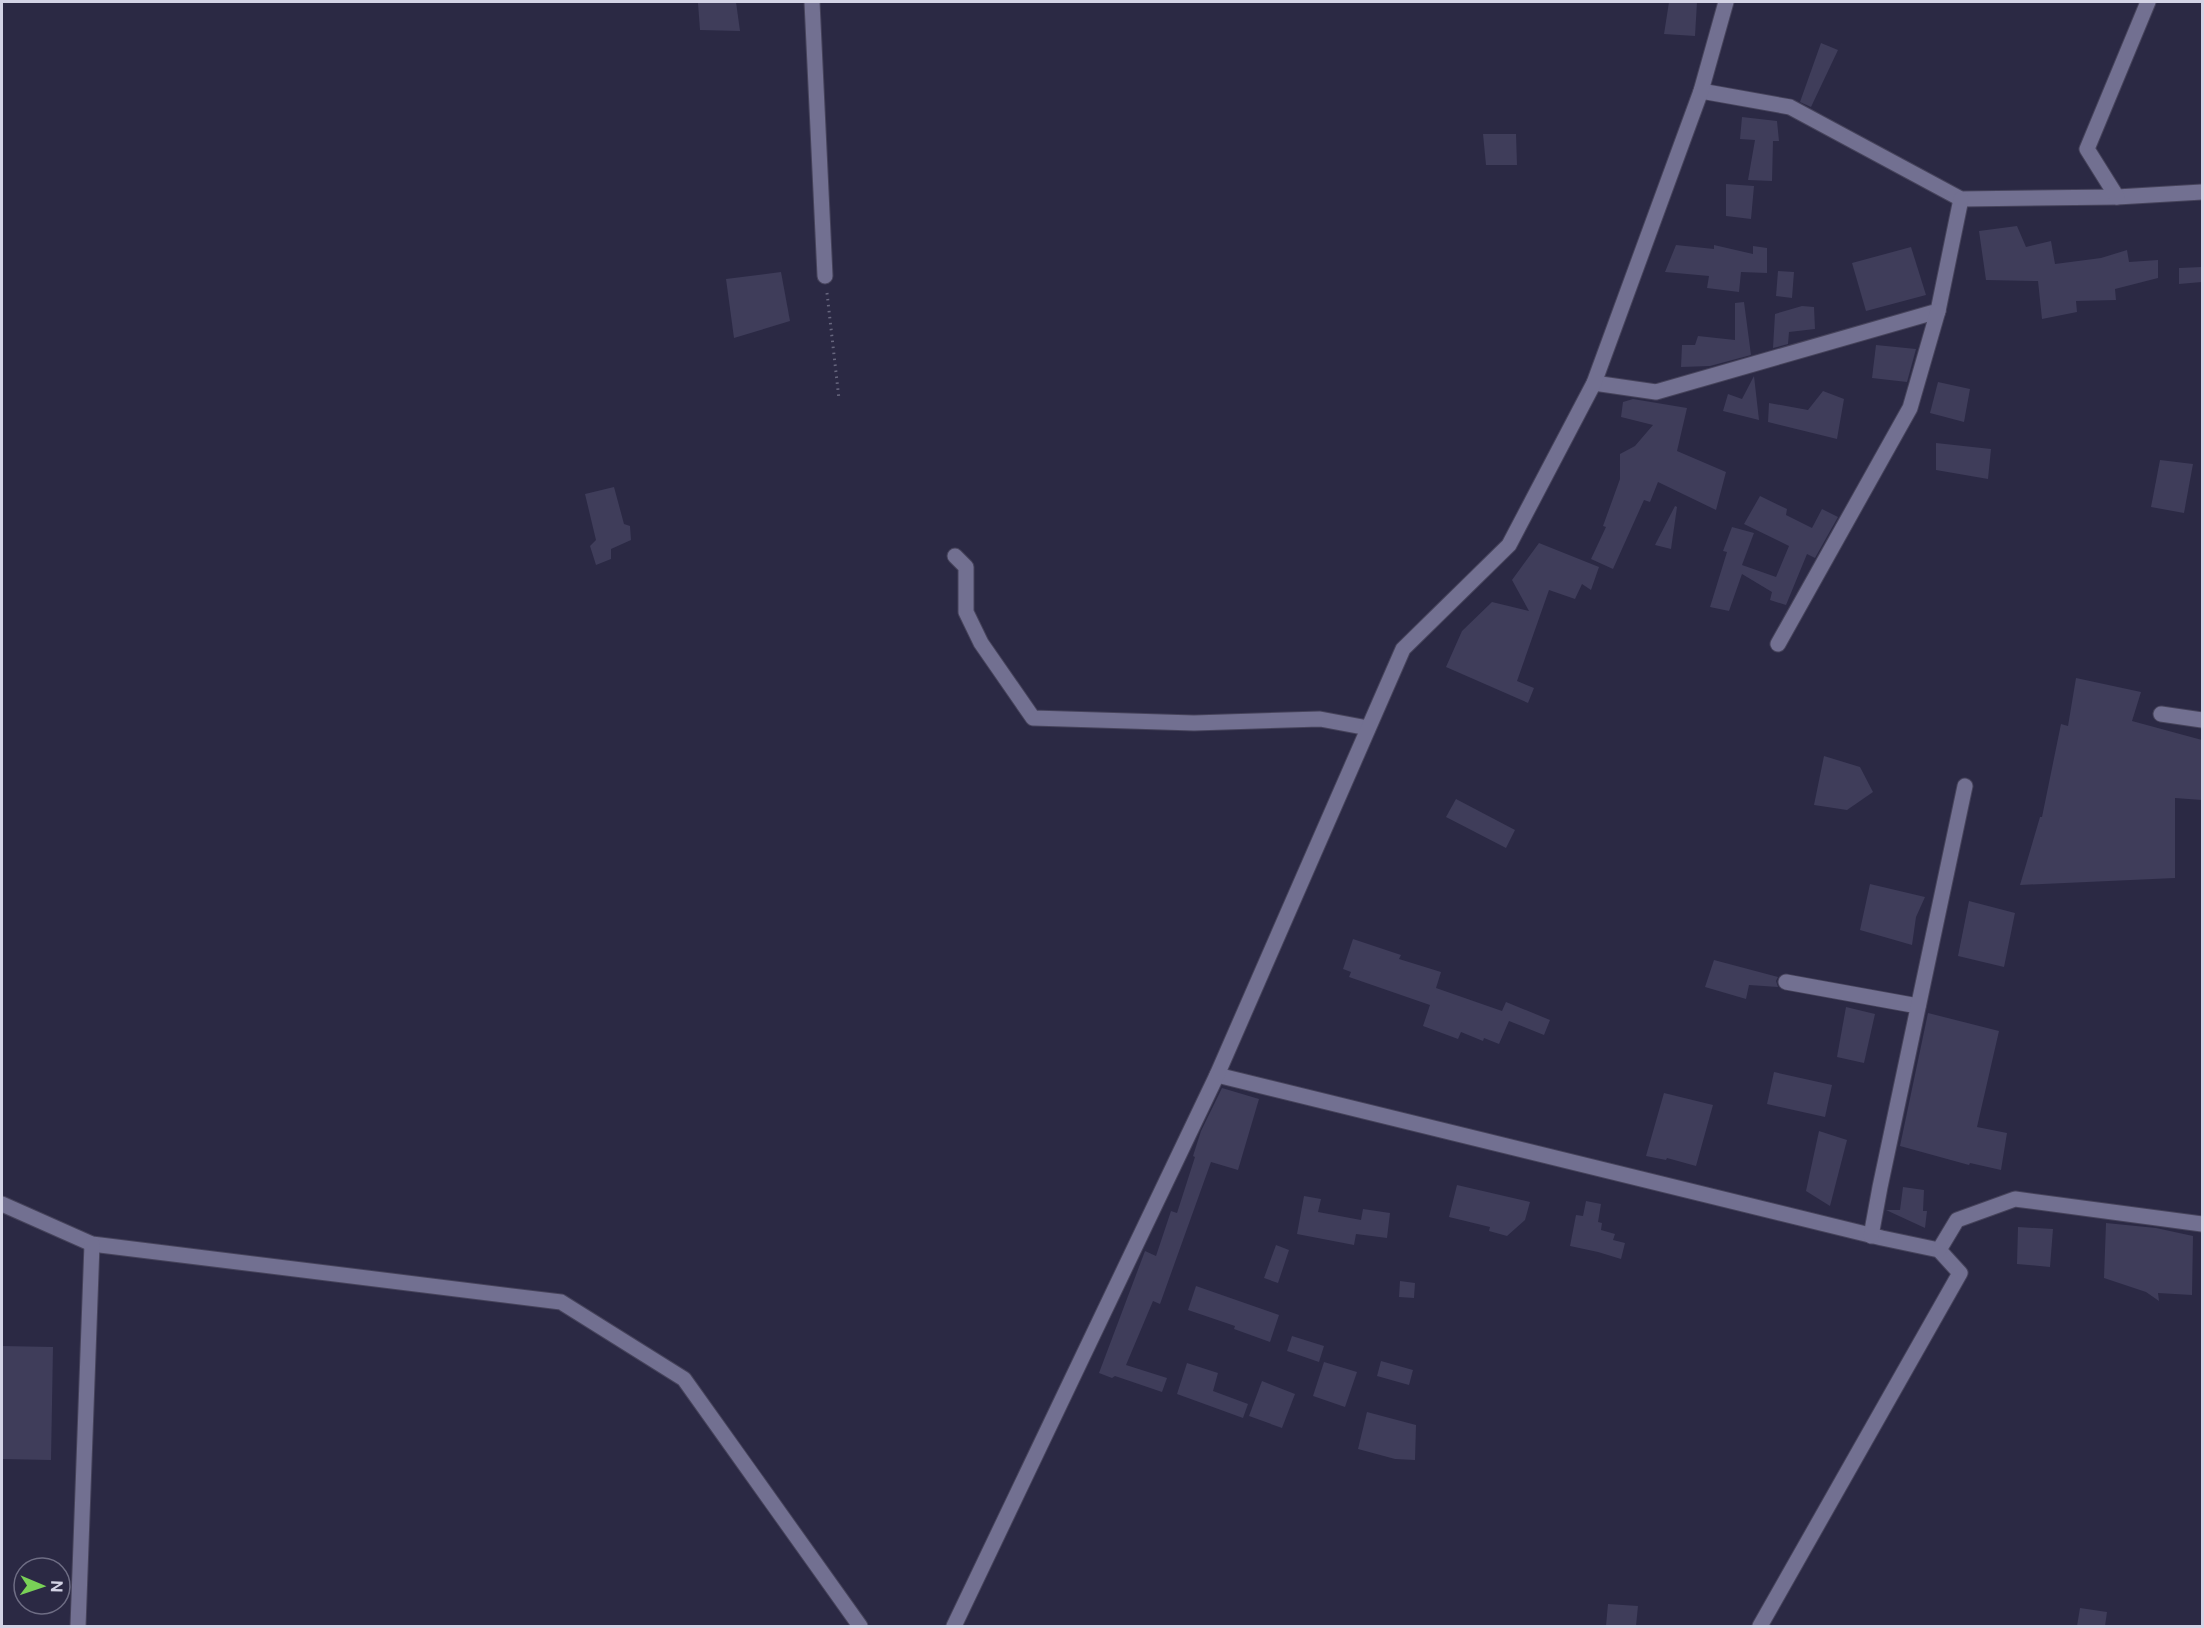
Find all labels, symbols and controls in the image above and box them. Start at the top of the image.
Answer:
north arrow [12,1556,72,1616]
text: N [47,1580,66,1593]

